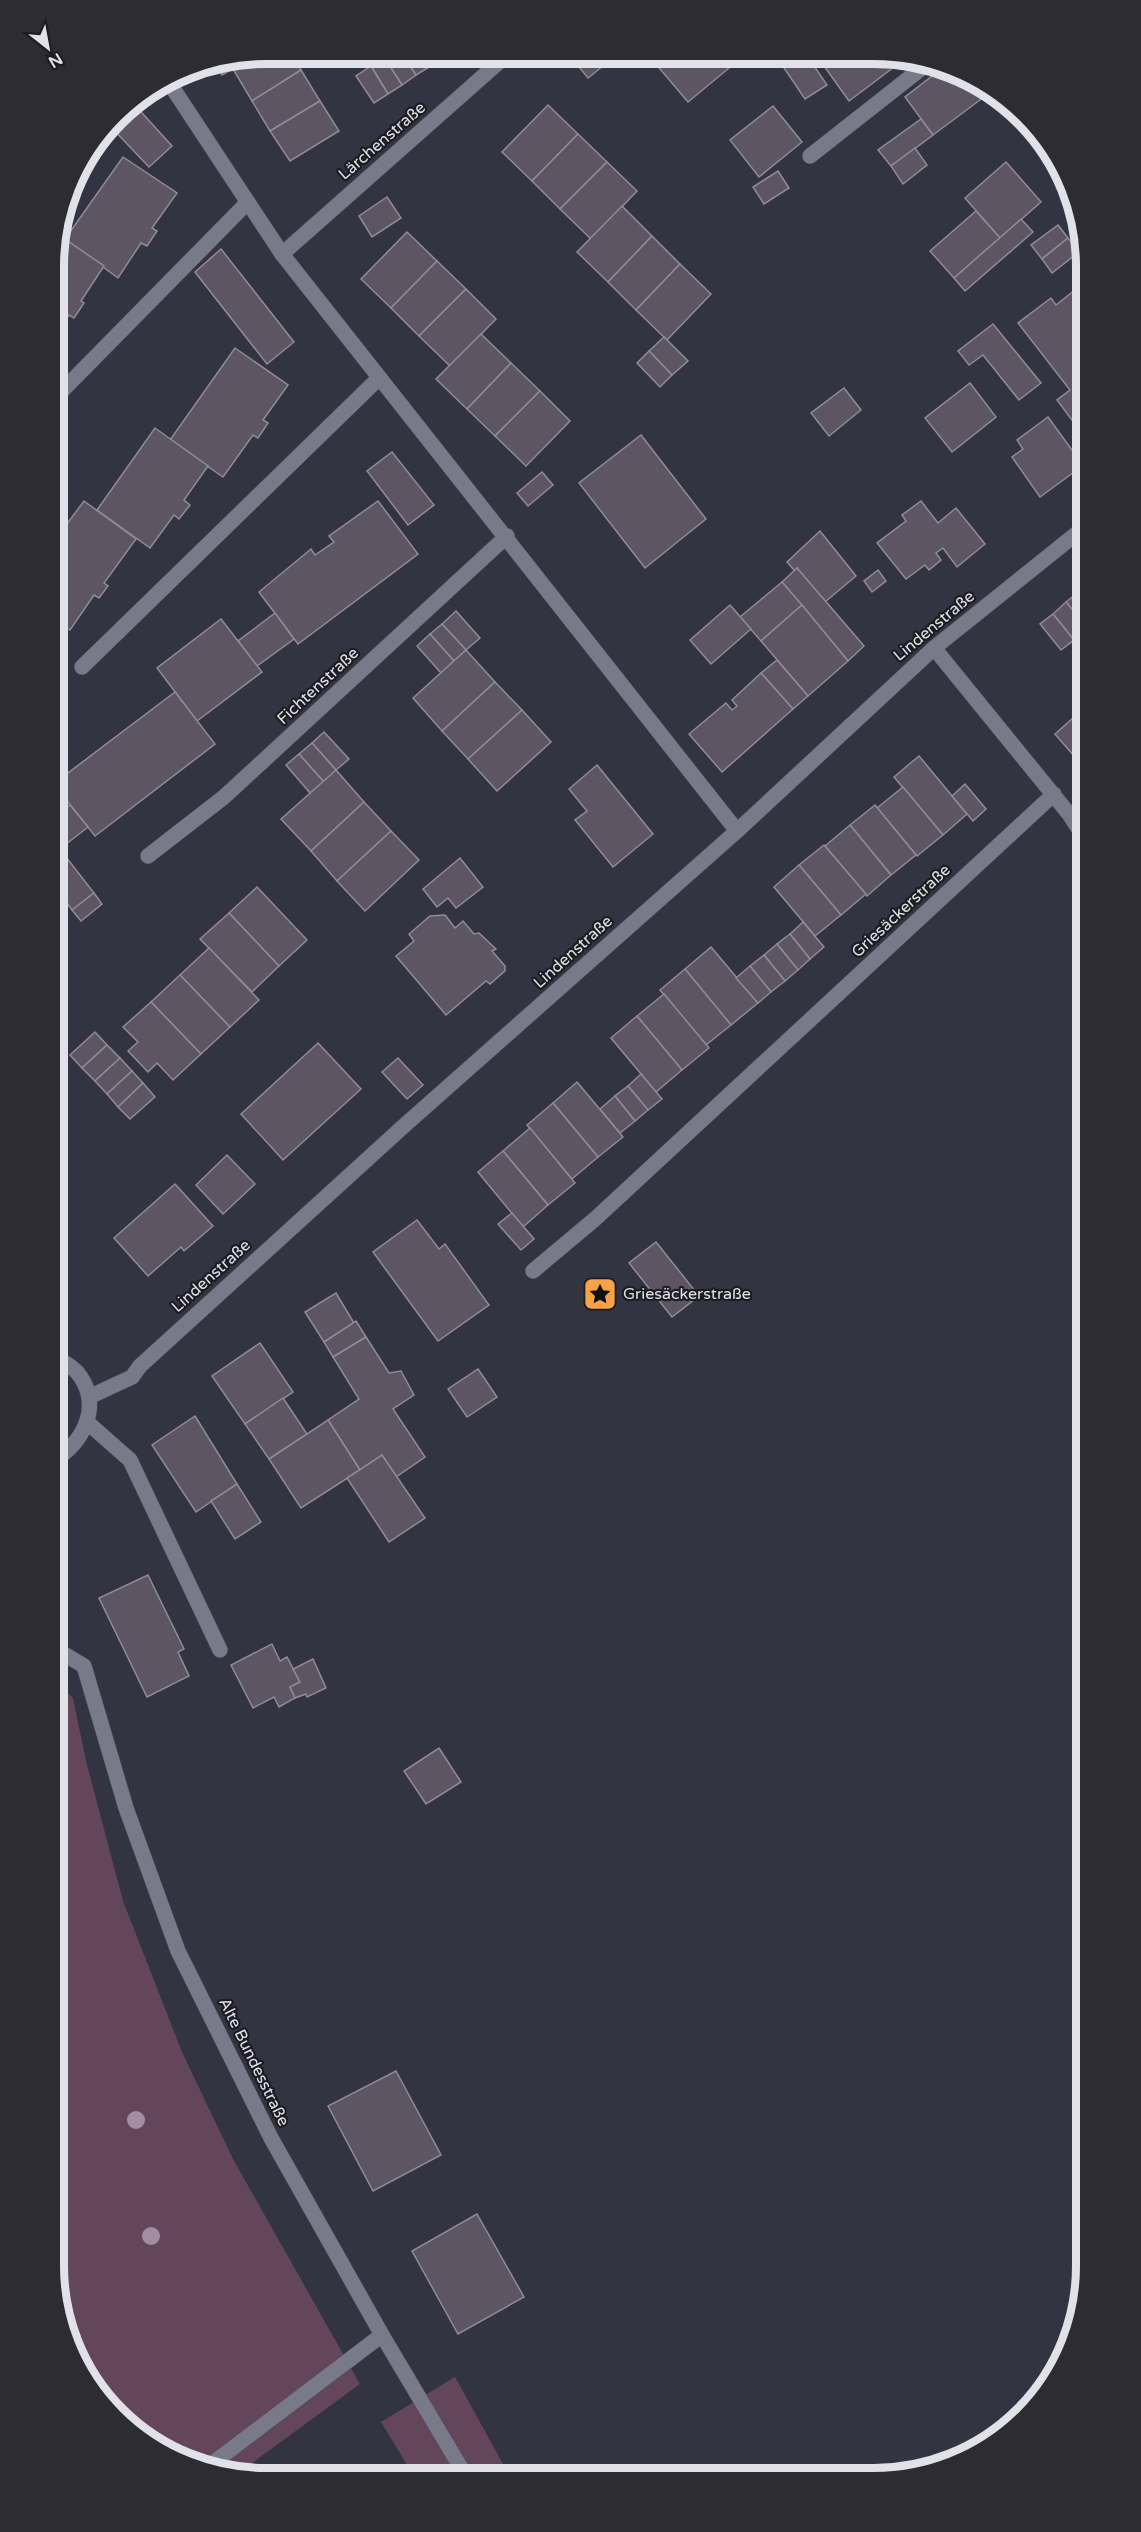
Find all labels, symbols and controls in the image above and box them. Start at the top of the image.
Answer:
north arrow [18,18,78,78]
text: N [45,48,66,72]
street label: Lärchenstraße [334,98,430,184]
street label: Lindenstraße [889,586,979,666]
street label: Fichtenstraße [273,643,363,729]
street label: Griesäckerstraße [847,860,955,962]
street label: Lindenstraße [529,911,617,993]
street label: Lindenstraße [167,1235,255,1317]
place icon: Griesäckerstraße [582,1276,618,1312]
place label: Griesäckerstraße [623,1284,751,1304]
street label: Alte Bundesstraße [214,1995,294,2129]

